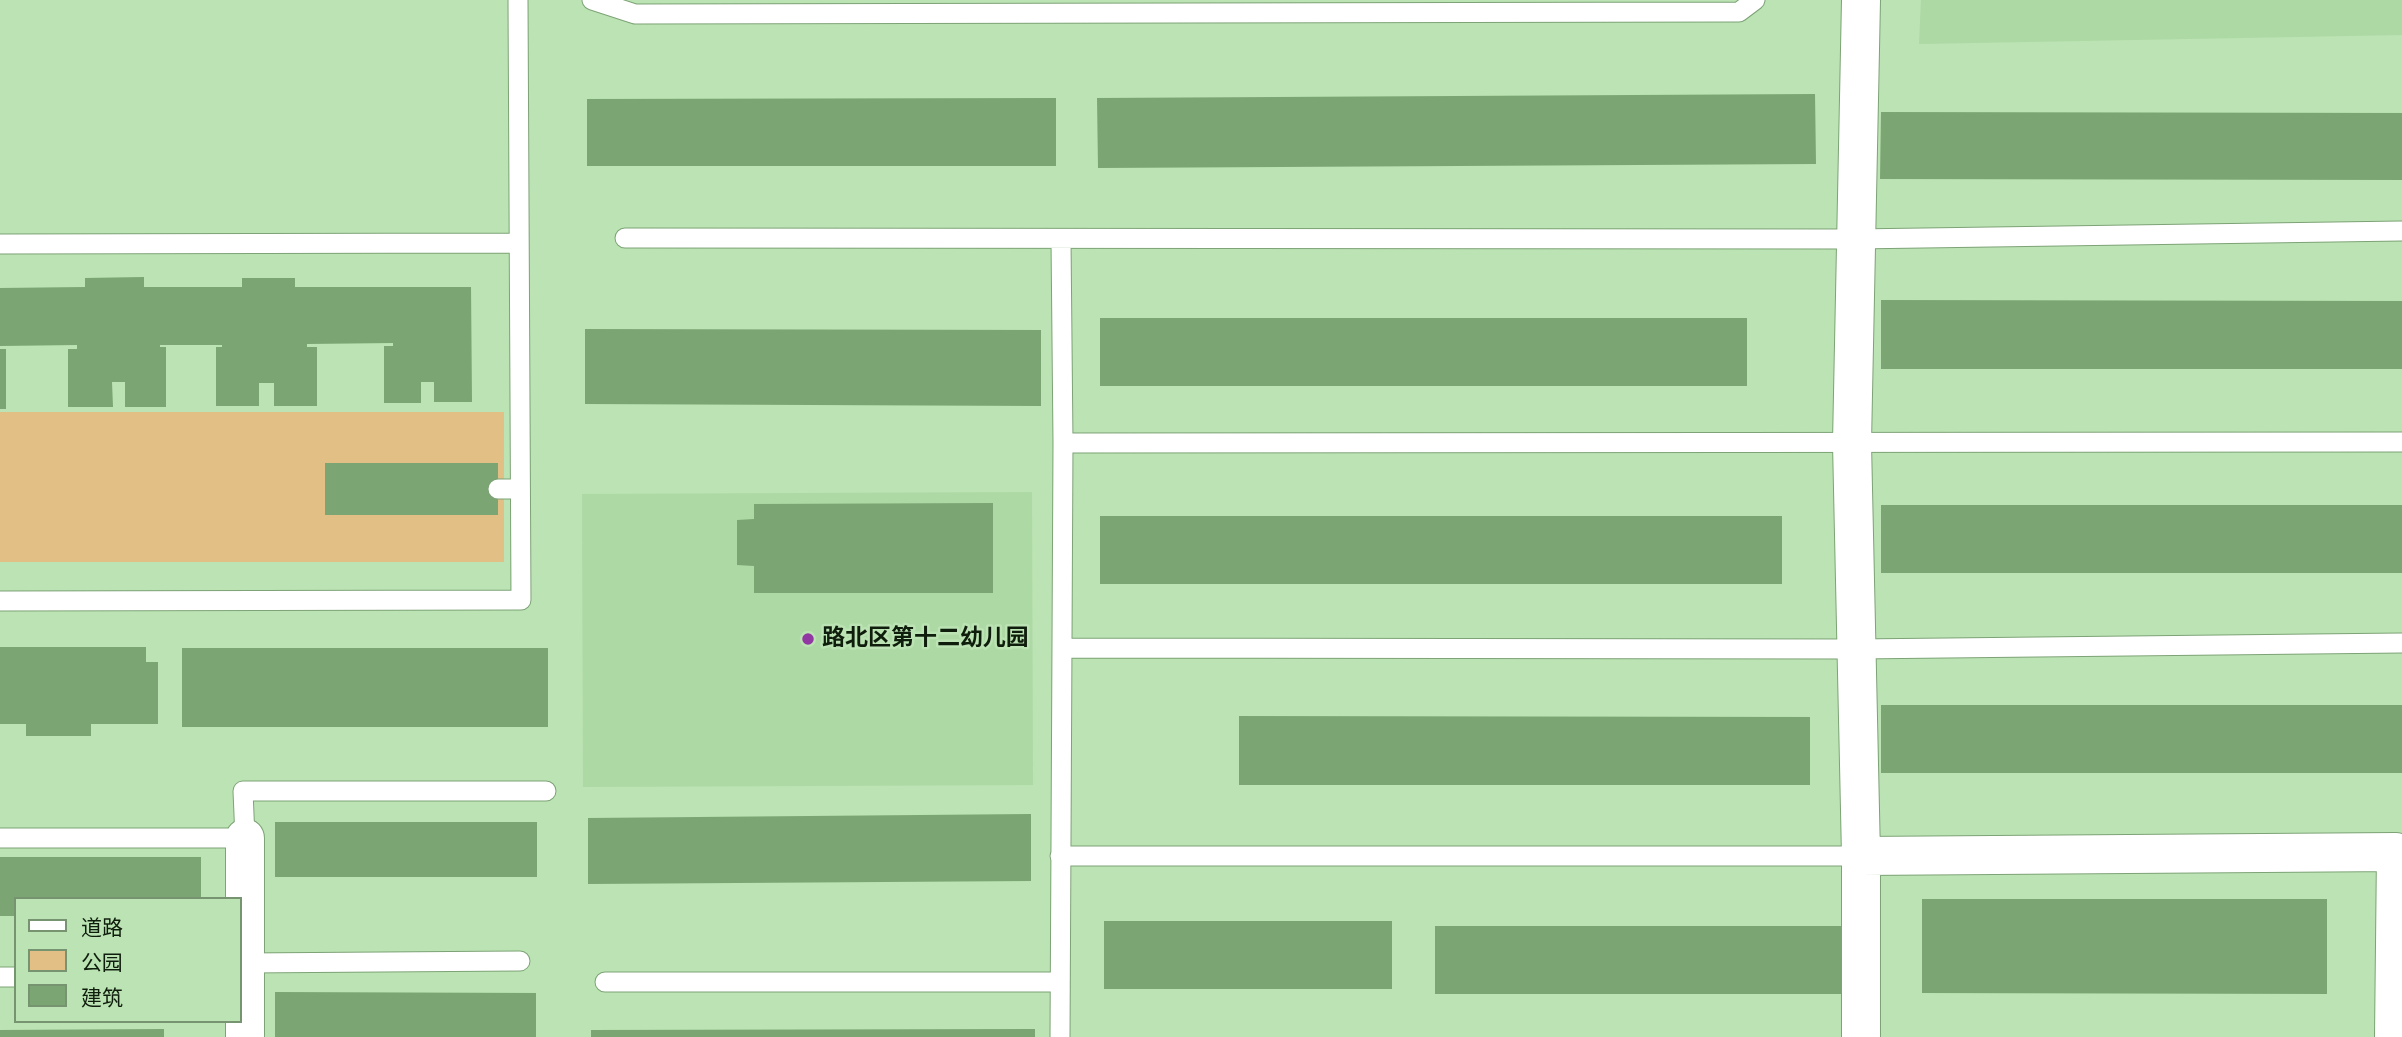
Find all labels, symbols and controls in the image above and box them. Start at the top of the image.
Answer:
place label: 路北区第十二幼儿园 [822,625,1029,653]
marker: 路北区第十二幼儿园 [800,631,816,647]
legend [14,897,242,1023]
text: 道路 [81,916,123,941]
text: 公园 [81,951,123,976]
text: 建筑 [81,986,123,1011]

